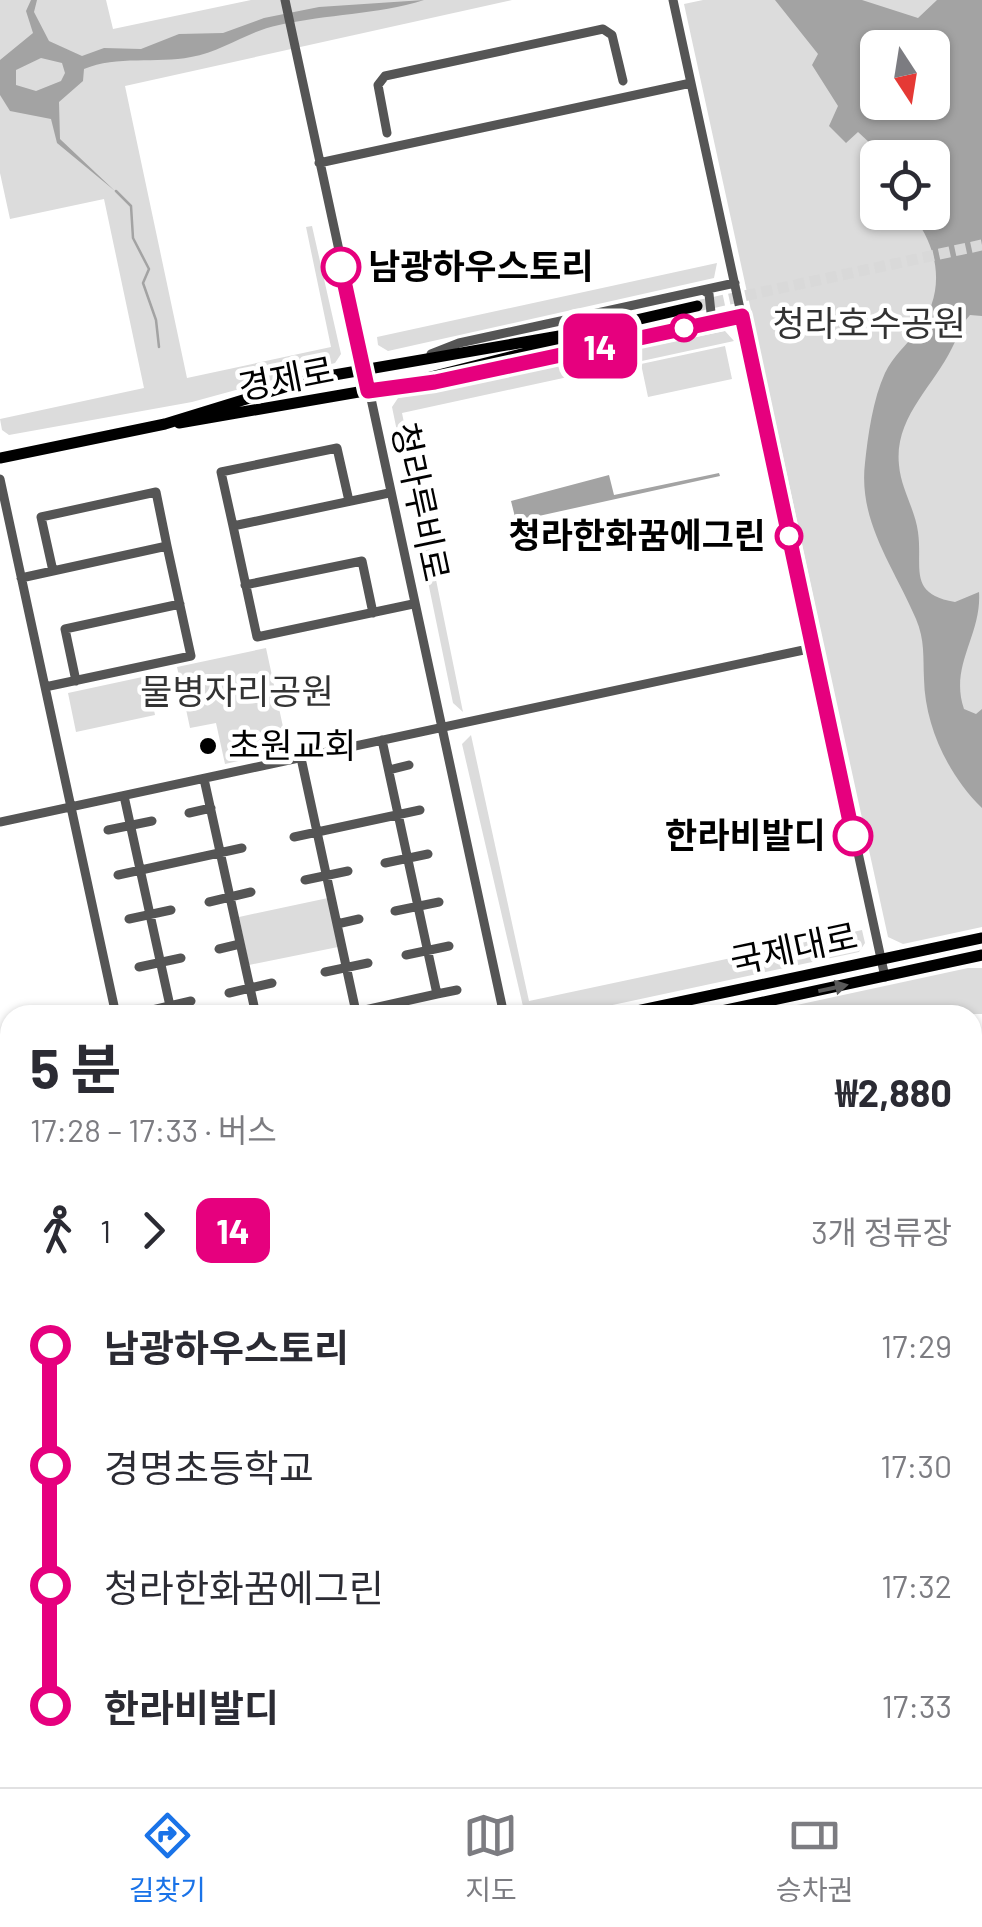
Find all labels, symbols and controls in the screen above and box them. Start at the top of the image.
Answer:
north arrow [860,30,950,120]
map controls [860,30,950,230]
button: locate [860,140,950,230]
place label: 남광하우스토리 [368,244,593,286]
marker: 남광하우스토리 [322,248,360,286]
park label: 청라호수공원 [772,301,966,343]
line badge: 14 [555,314,645,378]
unlabelled marker [671,315,697,341]
text: 14 [583,325,617,367]
street label: 경제로 [234,347,337,407]
street label: 청라루비로 [385,418,459,585]
place label: 청라한화꿈에그린 [508,513,766,555]
marker: 청라한화꿈에그린 [776,523,802,549]
park label: 물병자리공원 [140,669,334,711]
place label: 초원교회 [228,723,357,765]
marker: 초원교회 [197,735,219,757]
place label: 한라비발디 [665,813,826,855]
marker: 한라비발디 [834,817,872,855]
street label: 국제대로 [726,913,861,981]
one-way arrow [818,979,849,995]
text: 5 분 [30,1034,121,1100]
text: ₩2,880 [835,1069,952,1115]
text: 17:28 – 17:33 · 버스 [30,1110,277,1148]
icon: walk [30,1203,85,1258]
icon: forward [126,1203,181,1258]
text: 14 [216,1209,250,1251]
text: 1 [100,1211,111,1249]
text: 3개 정류장 [811,1212,952,1250]
text: 남광하우스토리 [104,1324,349,1370]
text: 17:29 [881,1326,952,1364]
text: 경명초등학교 [104,1444,314,1490]
text: 17:30 [880,1446,952,1484]
text: 청라한화꿈에그린 [104,1564,384,1610]
text: 17:32 [881,1566,952,1604]
text: 한라비발디 [104,1684,279,1730]
text: 17:33 [882,1686,952,1724]
tab: 길찾기 [129,1808,206,1908]
tab: 지도 [463,1808,518,1908]
tab: 승차권 [776,1808,853,1908]

